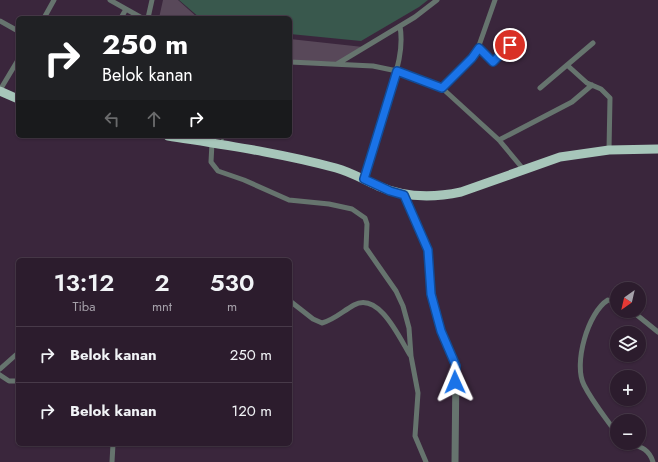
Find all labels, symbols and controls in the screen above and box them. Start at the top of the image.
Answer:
text: 250 m [102,24,188,65]
pin [493,28,527,62]
icon: right [36,32,88,84]
icon: arrive [499,34,521,56]
text: Belok kanan [102,62,193,88]
icon: left [101,108,123,130]
icon: ahead [143,108,165,130]
icon: right [185,108,207,130]
text: 13:12 [54,265,114,300]
text: 2 [154,265,170,300]
text: 530 [210,265,254,300]
north arrow [610,282,646,318]
map controls [610,282,646,450]
text: Tiba [72,297,96,316]
text: mnt [152,297,172,316]
text: m [227,297,237,316]
button: layers [610,326,646,362]
icon: right [36,344,58,366]
text: Belok kanan [70,344,157,366]
text: 250 m [230,344,272,366]
position arrow [434,361,476,403]
button: + [610,370,646,406]
icon: right [36,400,58,422]
text: Belok kanan [70,400,157,422]
text: 120 m [232,400,272,422]
button: − [610,414,646,450]

